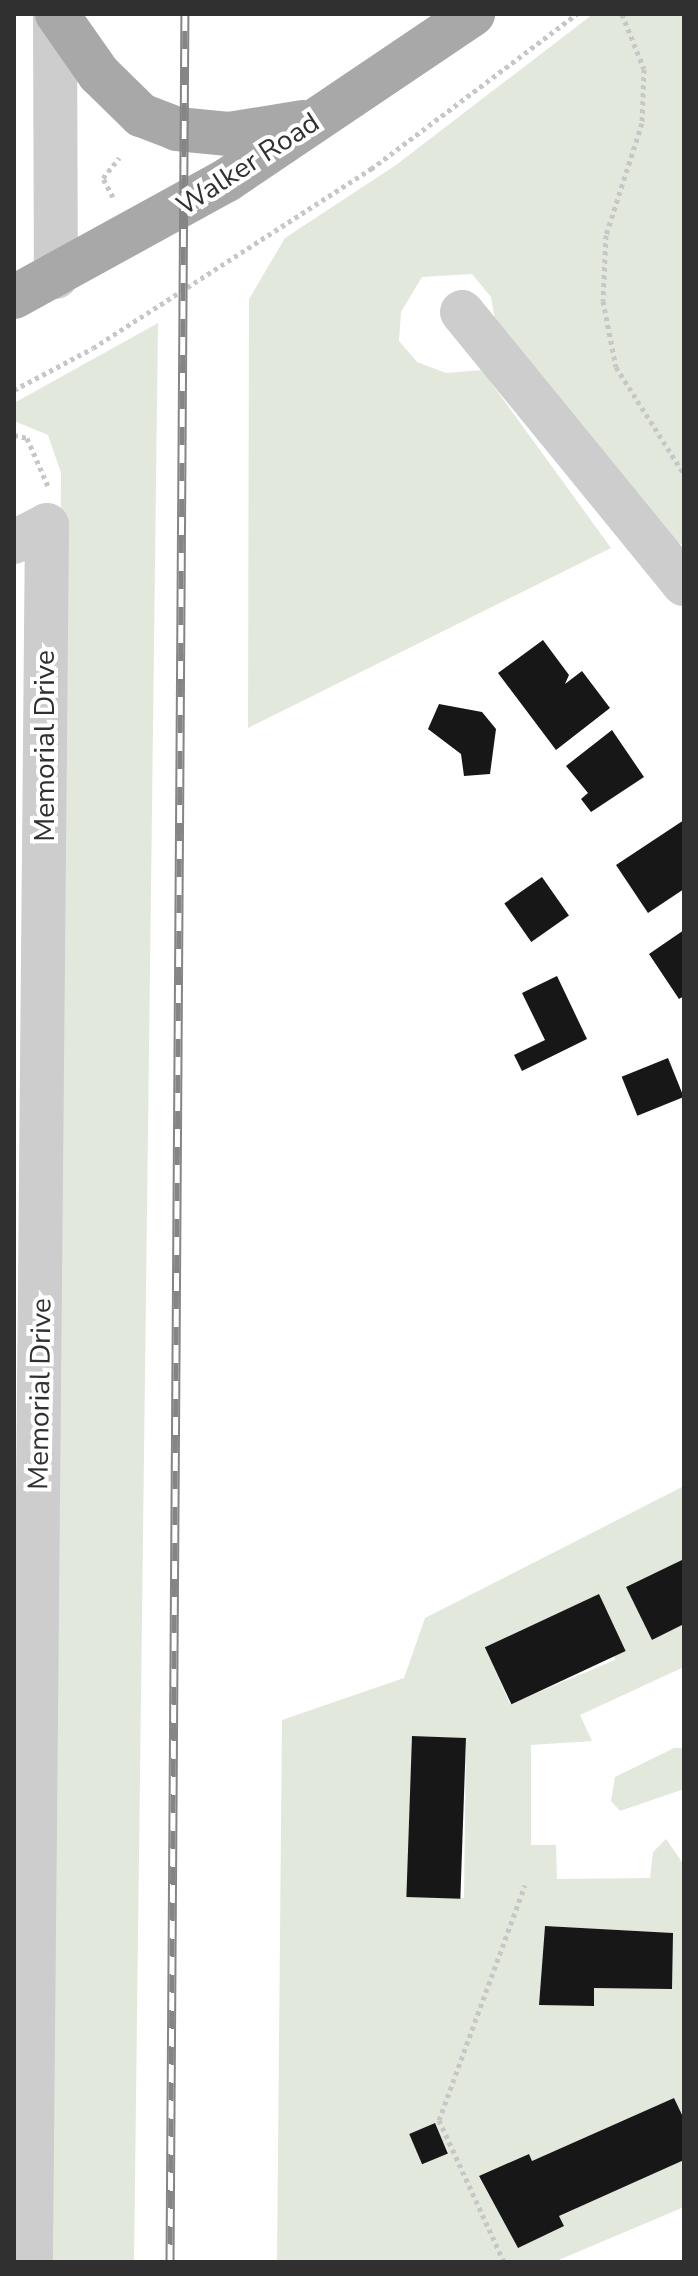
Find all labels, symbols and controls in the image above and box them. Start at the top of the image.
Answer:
street label: Walker Road [170,105,326,223]
street label: Memorial Drive [28,650,62,842]
street label: Memorial Drive [22,1298,58,1490]

